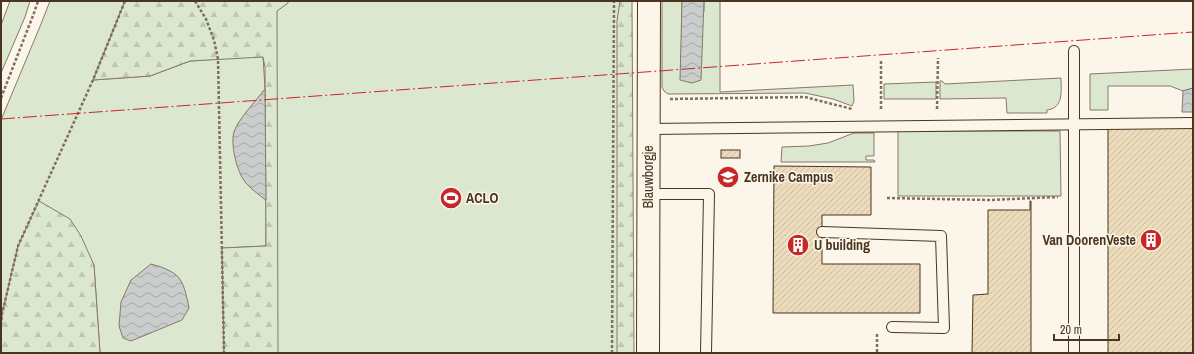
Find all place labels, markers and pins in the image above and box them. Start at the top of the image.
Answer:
school or university icon: Zernike Campus [715,164,741,190]
place label: Zernike Campus [744,168,833,186]
sports icon: ACLO [438,185,464,211]
place label: ACLO [466,189,499,207]
building icon: Van DoorenVeste [1138,227,1164,253]
place label: Van DoorenVeste [1042,231,1136,249]
building icon: U building [785,232,811,258]
place label: U building [814,236,870,254]

